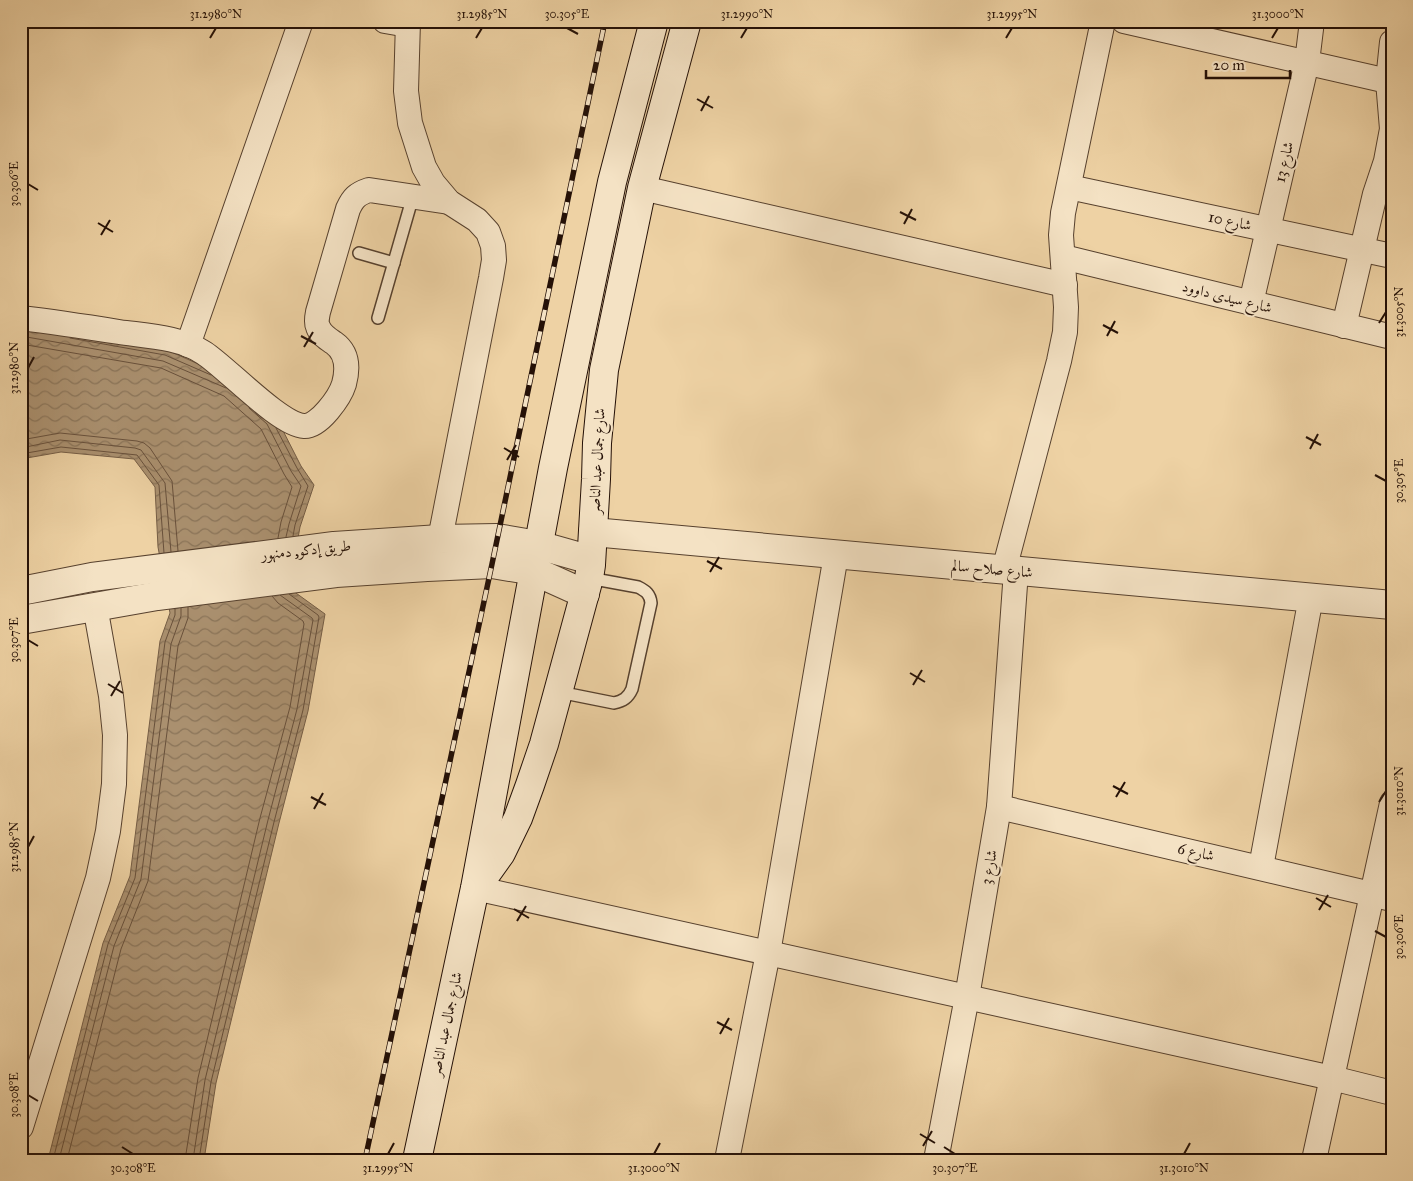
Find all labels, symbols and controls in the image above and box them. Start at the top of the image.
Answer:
text: 31.2980°N [190,7,242,21]
text: 31.2985°N [457,7,507,21]
text: 30.305°E [545,7,590,21]
text: 31.2990°N [721,7,773,21]
text: 31.2995°N [987,7,1037,21]
text: 31.3000°N [1252,7,1304,21]
scale bar [1206,48,1289,80]
text: 20 m [1213,56,1245,74]
street label: شارع 13 [1271,140,1301,185]
text: 30.306°E [7,161,21,207]
street label: شارع 10 [1206,208,1253,238]
street label: شارع سيدى داوود [1179,277,1274,321]
text: 31.3005°N [1392,287,1406,337]
text: 31.2980°N [7,342,21,394]
street label: شارع جمال عبد الناصر [585,407,613,517]
text: 30.305°E [1392,458,1406,503]
street label: طريق إدكو, دمنهور [258,536,352,565]
street label: شارع صلاح سالم [950,556,1034,586]
text: 30.307°E [7,617,21,663]
text: 31.3010°N [1392,766,1406,816]
text: 31.2985°N [7,822,21,872]
street label: شارع 6 [1175,839,1216,869]
street label: شارع 3 [977,848,1005,887]
text: 30.306°E [1392,914,1406,960]
street label: شارع جمال عبد الناصر [426,970,470,1081]
text: 30.308°E [7,1072,21,1118]
text: 30.308°E [110,1161,156,1175]
text: 31.2995°N [363,1161,413,1175]
text: 31.3000°N [628,1161,680,1175]
text: 30.307°E [932,1161,978,1175]
text: 31.3010°N [1159,1161,1209,1175]

